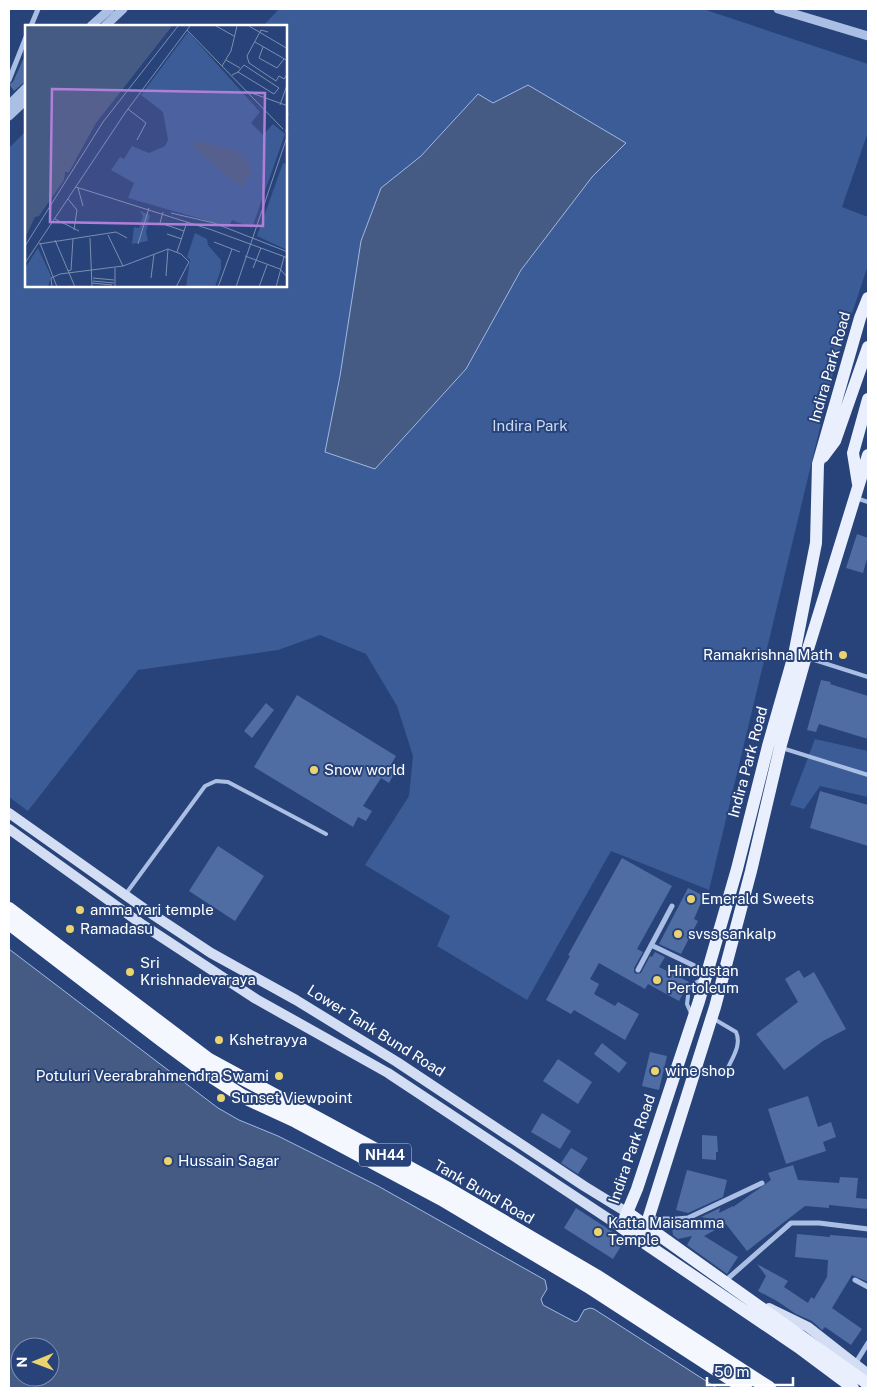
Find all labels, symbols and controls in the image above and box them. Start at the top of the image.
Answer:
inset map [25,25,288,288]
street label: Indira Park Road [806,310,853,424]
park label: Indira Park [492,417,568,434]
place label: Ramakrishna Math [703,646,833,663]
marker: Ramakrishna Math [837,649,849,661]
street label: Indira Park Road [724,704,771,819]
place label: Snow world [324,761,405,778]
marker: Snow world [308,764,320,776]
place label: Emerald Sweets [701,890,814,907]
marker: Emerald Sweets [685,893,697,905]
place label: amma vari temple [90,901,214,918]
marker: amma vari temple [74,904,86,916]
place label: Ramadasu [80,920,153,937]
marker: Ramadasu [64,923,76,935]
place label: svss sankalp [688,925,776,942]
marker: svss sankalp [672,928,684,940]
place label: Sri Krishnadevaraya [140,954,256,988]
place label: Hindustan Pertoleum [667,962,739,996]
marker: Sri Krishnadevaraya [124,966,136,978]
marker: Hindustan Pertoleum [651,974,663,986]
street label: Lower Tank Bund Road [304,981,448,1080]
place label: Kshetrayya [229,1031,307,1048]
marker: Kshetrayya [213,1034,225,1046]
place label: wine shop [665,1062,735,1079]
marker: wine shop [649,1065,661,1077]
place label: Potuluri Veerabrahmendra Swami [36,1067,269,1084]
marker: Potuluri Veerabrahmendra Swami [273,1070,285,1082]
place label: Sunset Viewpoint [231,1089,353,1106]
marker: Sunset Viewpoint [215,1092,227,1104]
street label: Indira Park Road [605,1092,658,1206]
road number: NH44 [359,1144,411,1166]
place label: Hussain Sagar [178,1152,279,1169]
marker: Hussain Sagar [162,1155,174,1167]
street label: Tank Bund Road [431,1156,537,1227]
place label: Katta Maisamma Temple [608,1214,724,1248]
marker: Katta Maisamma Temple [592,1226,604,1238]
north arrow [10,1337,60,1387]
scale bar [707,1354,793,1386]
text: N [14,1357,30,1368]
text: 50 m [714,1363,749,1380]

